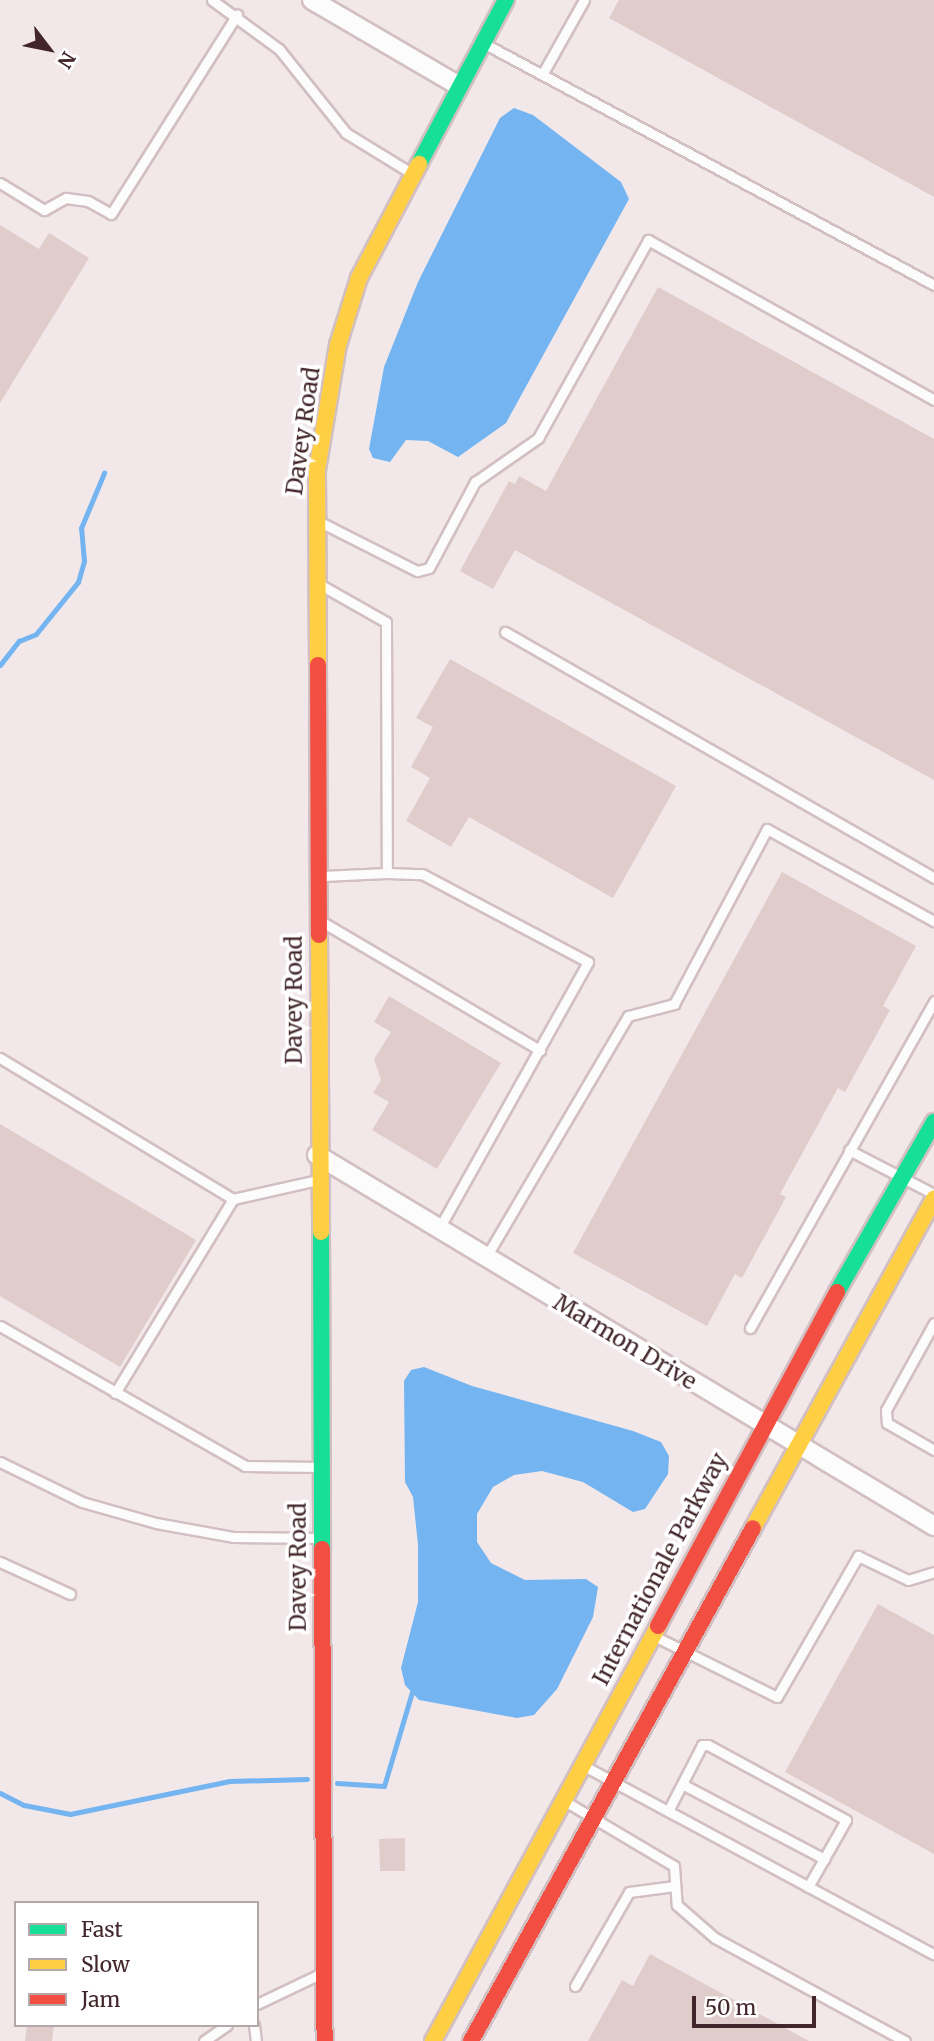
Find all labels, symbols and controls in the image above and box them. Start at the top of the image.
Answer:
north arrow [14,14,84,84]
text: N [53,47,81,73]
street label: Davey Road [280,365,326,497]
street label: Davey Road [280,936,308,1064]
street label: Marmon Drive [548,1288,702,1396]
street label: Internationale Parkway [587,1448,733,1690]
street label: Davey Road [284,1503,312,1631]
legend [14,1901,259,2027]
text: Fast [81,1916,123,1943]
text: Slow [81,1951,130,1978]
scale bar [696,1982,820,2026]
text: Jam [81,1986,120,2013]
text: 50 m [705,1994,756,2021]

